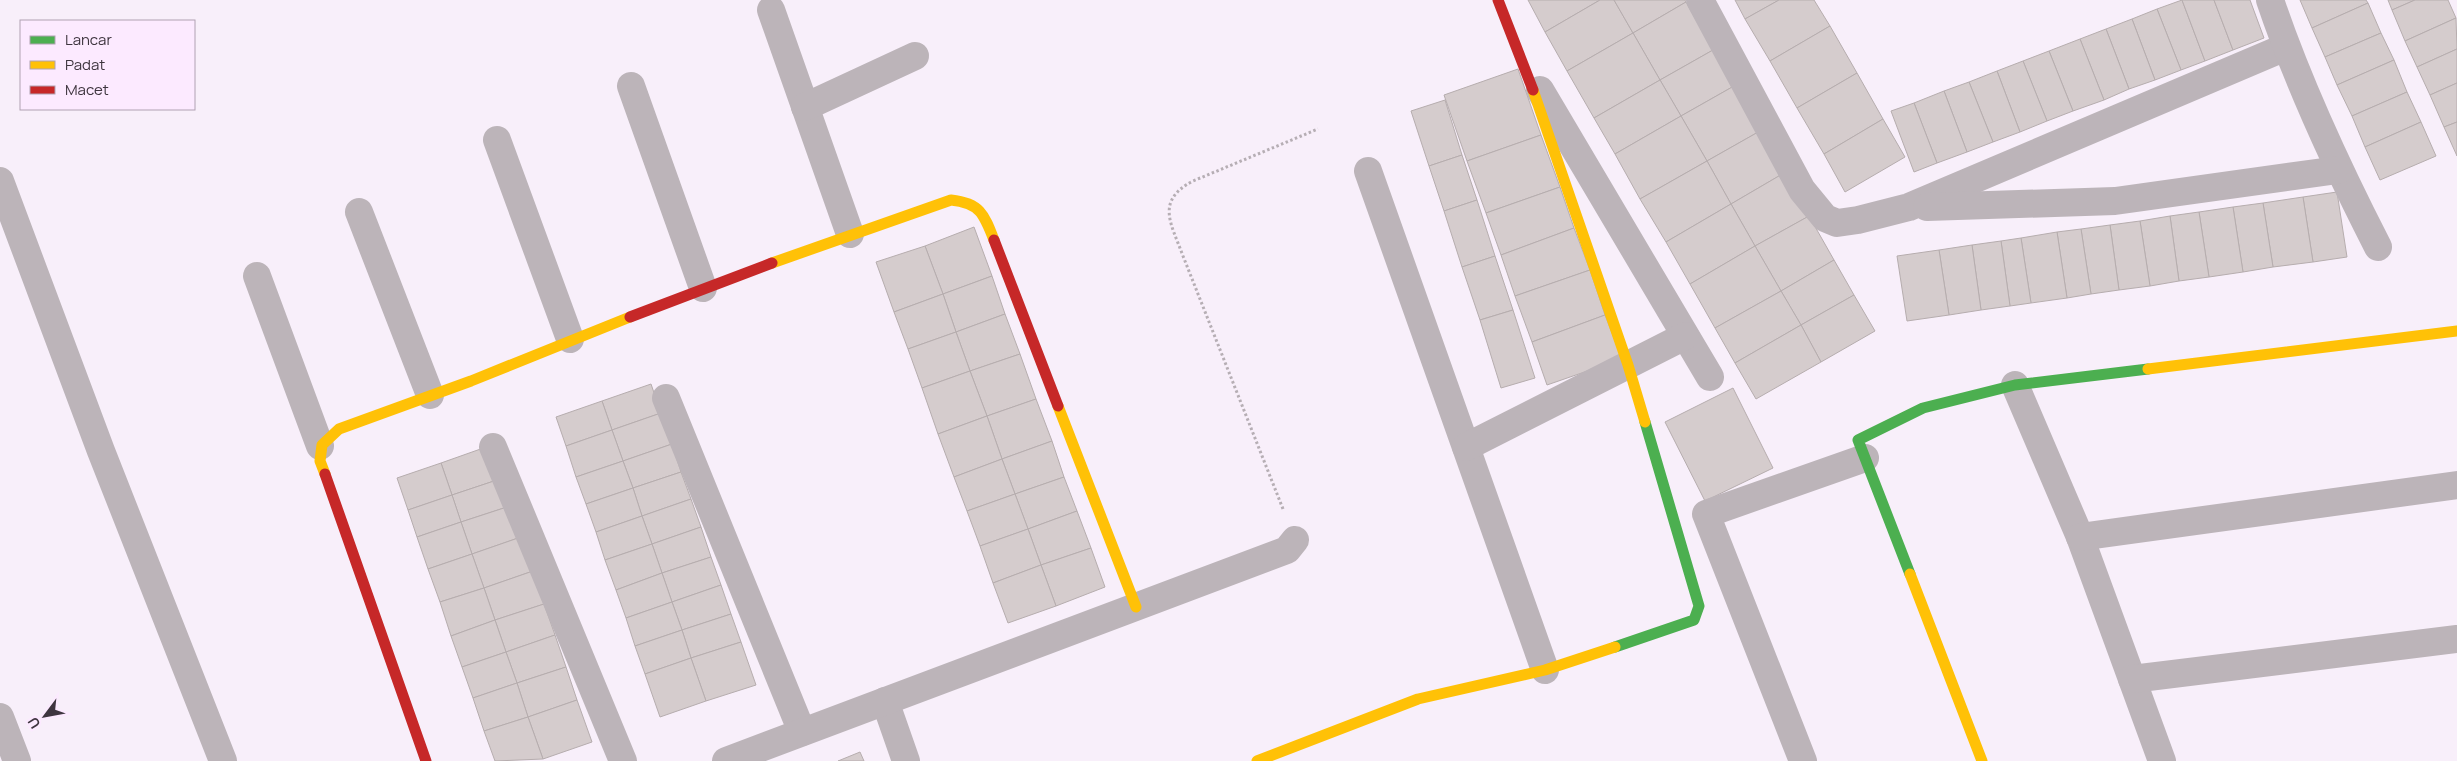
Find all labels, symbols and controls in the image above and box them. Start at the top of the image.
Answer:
legend [20,20,195,110]
text: Lancar [65,29,112,50]
text: Padat [65,54,105,75]
text: Macet [65,79,109,100]
north arrow [20,691,70,741]
text: U [23,714,44,732]

